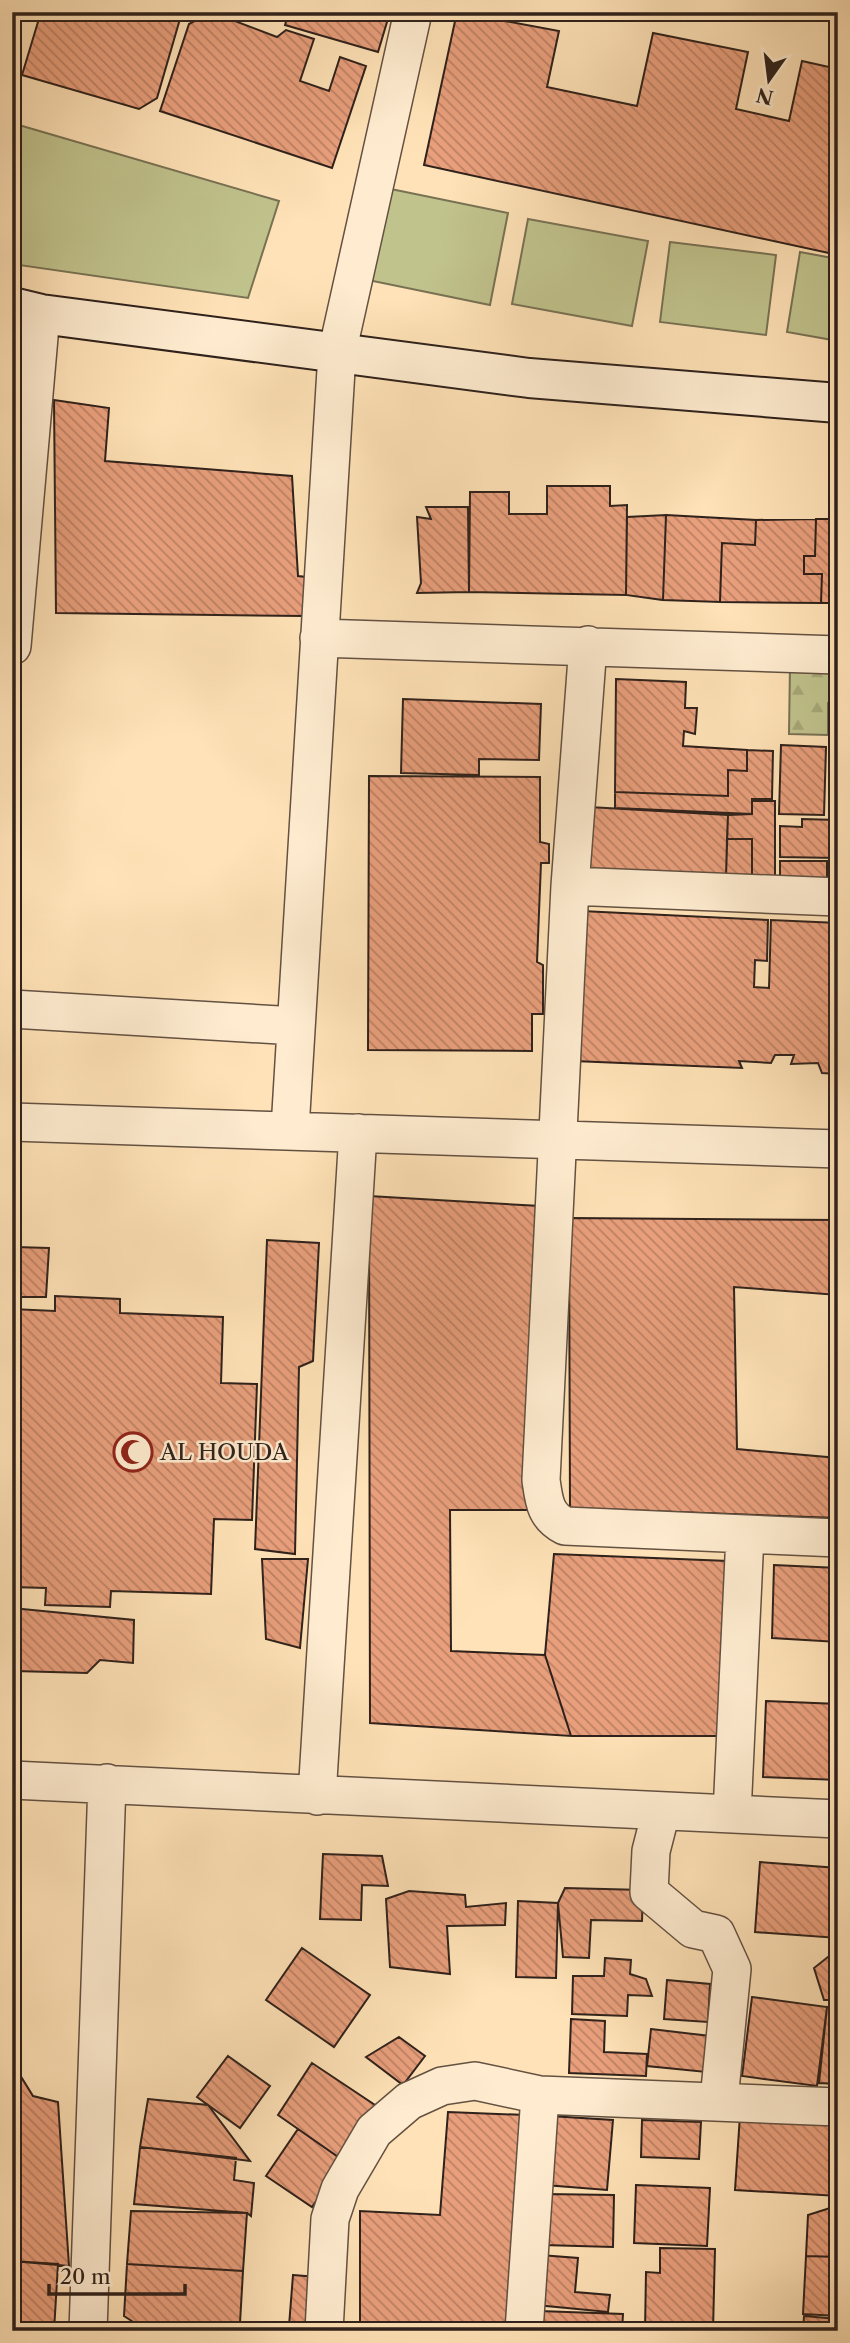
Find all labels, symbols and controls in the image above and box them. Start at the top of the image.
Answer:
north arrow [734,46,804,116]
text: N [754,83,776,109]
mosque icon: AL HOUDA [112,1431,154,1473]
place label: AL HOUDA [159,1438,290,1466]
scale bar [49,2252,186,2296]
text: 20 m [60,2264,111,2289]

